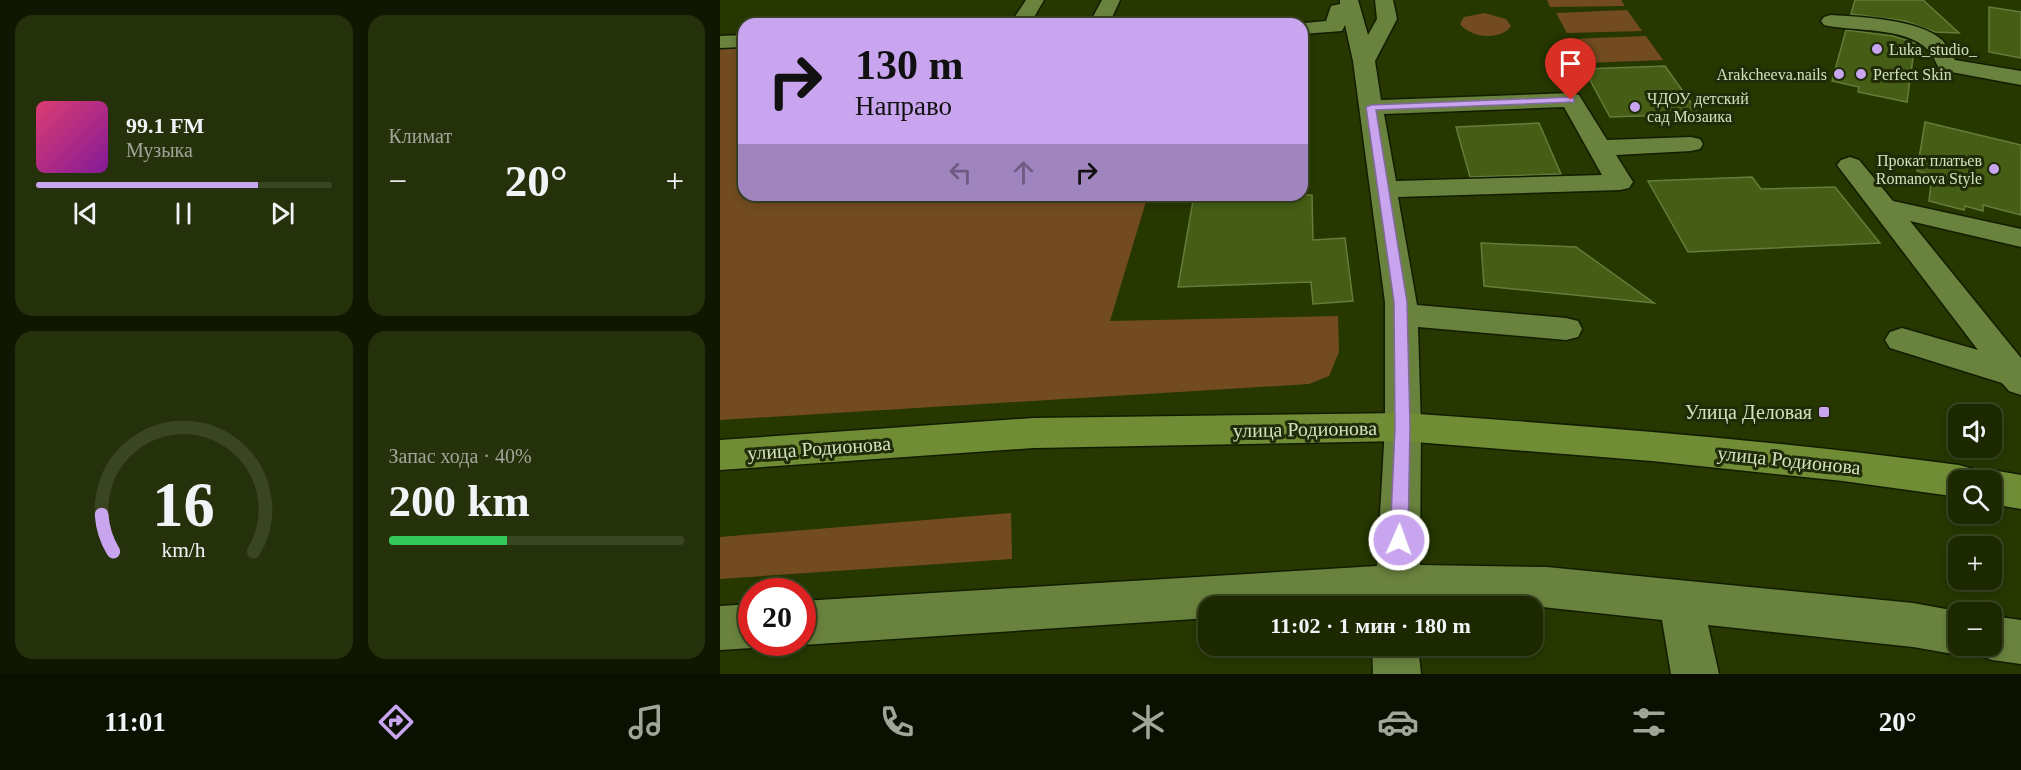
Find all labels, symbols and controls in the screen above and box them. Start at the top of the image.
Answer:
pin [1545,38,1596,100]
place label: Luka_studio_ [1889,41,1978,58]
icon: right [756,42,834,120]
text: 130 m [855,42,964,88]
marker: Luka_studio_ [1870,42,1884,56]
icon: arrive [1554,47,1587,80]
place label: Arakcheeva.nails [1716,66,1827,83]
place label: Perfect Skin [1873,66,1952,83]
marker: Arakcheeva.nails [1832,67,1846,81]
marker: Perfect Skin [1854,67,1868,81]
place label: ЧДОУ детский сад Мозаика [1647,90,1749,126]
text: Направо [855,91,952,121]
marker: ЧДОУ детский сад Мозаика [1628,100,1642,114]
text: 99.1 FM [126,113,204,138]
text: Климат [389,125,452,147]
text: Музыка [126,139,193,161]
place label: Прокат платьев Romanova Style [1876,152,1982,188]
text: 20° [505,156,568,206]
icon: left [944,156,977,189]
icon: ahead [1007,156,1040,189]
icon: right [1070,156,1103,189]
marker: Прокат платьев Romanova Style [1987,162,2001,176]
text: − [389,163,407,199]
text: + [665,163,684,199]
icon: previous [69,197,102,230]
icon: pause [167,197,200,230]
icon: next [266,197,299,230]
place label: Улица Деловая [1685,401,1812,424]
map controls [1948,404,2002,656]
button: sound [1948,404,2002,458]
marker: Улица Деловая [1817,405,1831,419]
street label: улица Родионова [1233,417,1377,442]
street label: улица Родионова [746,432,892,465]
street label: улица Родионова [1716,442,1862,479]
text: Запас хода · 40% [389,445,532,467]
text: 16 [153,470,215,539]
button: search [1948,470,2002,524]
text: 200 km [389,476,530,526]
position arrow [1367,508,1431,572]
button: + [1948,536,2002,590]
text: km/h [162,538,206,562]
speed limit sign: 20 [738,578,816,656]
button: − [1948,602,2002,656]
text: 11:02 · 1 мин · 180 m [1270,613,1471,638]
icon: directions [375,701,417,743]
icon: music [625,701,667,743]
icon: phone [876,701,918,743]
icon: climate [1127,701,1169,743]
icon: car [1377,701,1419,743]
icon: filters [1628,701,1670,743]
text: 11:01 [104,707,166,737]
text: 20° [1879,707,1917,737]

